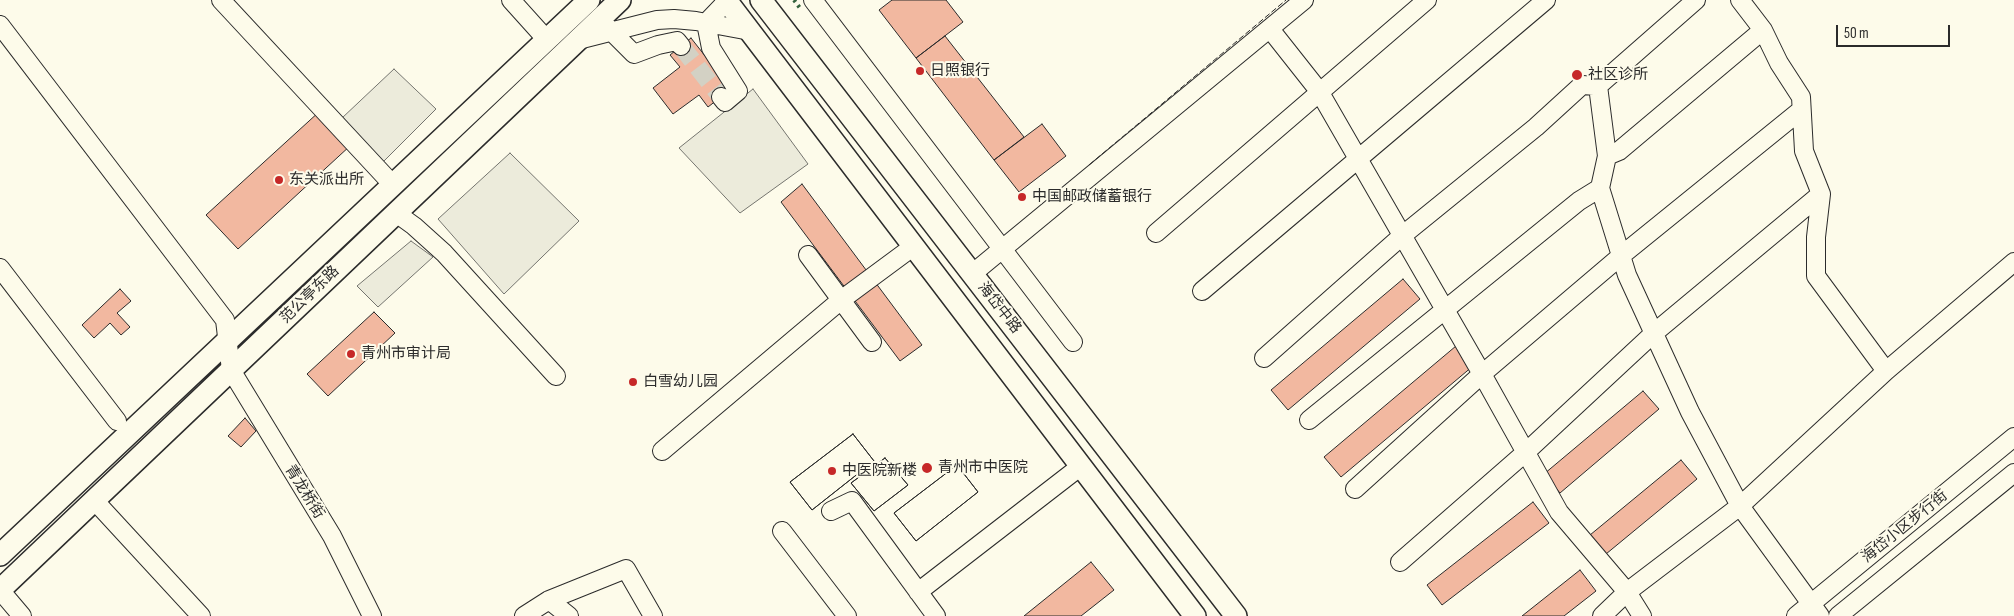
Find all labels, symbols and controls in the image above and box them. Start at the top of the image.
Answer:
scale bar [1839,15,1953,47]
text: 50 m [1844,24,1869,43]
place label: 日照银行 [930,62,990,80]
marker: 日照银行 [914,65,926,77]
place label: 社区诊所 [1588,66,1648,84]
marker: 社区诊所 [1570,68,1584,82]
place label: 东关派出所 [289,171,364,189]
marker: 东关派出所 [273,174,285,186]
place label: 中国邮政储蓄银行 [1032,188,1152,206]
marker: 中国邮政储蓄银行 [1016,191,1028,203]
street label: 范公亭东路 [277,262,343,328]
street label: 海岱中路 [973,279,1025,337]
place label: 青州市审计局 [361,345,451,363]
marker: 青州市审计局 [345,348,357,360]
place label: 白雪幼儿园 [643,373,718,391]
marker: 白雪幼儿园 [627,376,639,388]
place label: 青州市中医院 [938,459,1028,477]
marker: 青州市中医院 [920,461,934,475]
street label: 青龙桥街 [280,462,328,522]
place label: 中医院新楼 [842,462,917,480]
marker: 中医院新楼 [826,465,838,477]
street label: 海岱小区步行街 [1859,487,1951,567]

